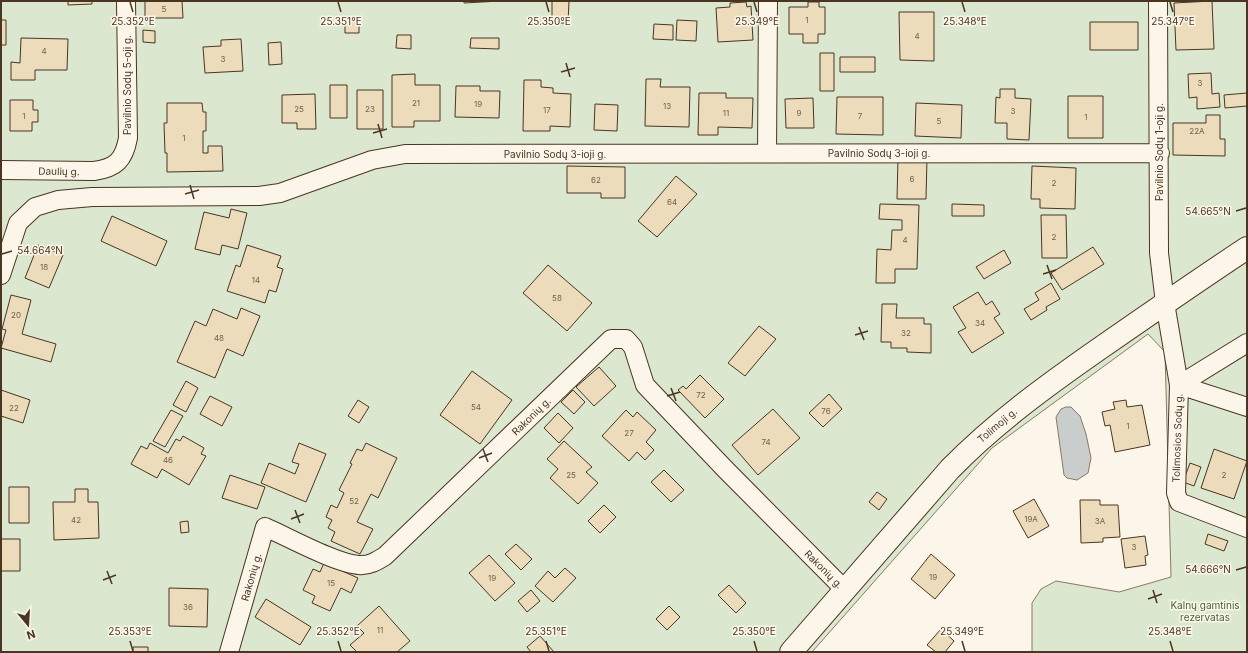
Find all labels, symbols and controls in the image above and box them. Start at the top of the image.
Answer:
house number: 5 [162,4,167,14]
text: 25.352°E [111,15,155,27]
text: 25.351°E [320,15,362,27]
text: 25.350°E [527,15,571,27]
text: 25.349°E [735,15,779,27]
house number: 1 [805,15,809,25]
text: 25.348°E [943,15,987,27]
text: 25.347°E [1151,15,1195,27]
house number: 4 [914,31,920,41]
street label: Pavilnio Sodų 5-oji g. [121,35,133,135]
house number: 4 [41,46,47,56]
house number: 3 [221,54,226,64]
house number: 3 [1198,78,1203,88]
house number: 21 [412,98,420,108]
house number: 19 [474,99,482,109]
house number: 13 [663,101,671,111]
street label: Pavilnio Sodų 1-oji g. [1153,103,1165,201]
house number: 25 [294,104,304,114]
house number: 23 [365,104,375,114]
house number: 17 [543,105,551,115]
house number: 3 [1011,106,1016,116]
house number: 11 [723,108,729,118]
house number: 9 [797,108,802,118]
house number: 1 [22,111,26,121]
house number: 7 [858,111,863,121]
house number: 1 [1084,112,1088,122]
house number: 5 [937,116,942,126]
house number: 22A [1189,126,1205,136]
house number: 1 [182,133,186,143]
street label: Pavilnio Sodų 3-ioji g. [828,147,930,159]
street label: Pavilnio Sodų 3-ioji g. [504,148,606,160]
street label: Daulių g. [38,165,80,177]
house number: 6 [910,174,915,184]
house number: 62 [591,175,601,185]
house number: 2 [1052,178,1057,188]
house number: 64 [667,197,677,207]
text: 54.665°N [1185,205,1231,217]
house number: 2 [1052,232,1057,242]
house number: 4 [902,235,908,245]
text: 54.664°N [17,244,63,256]
house number: 18 [40,262,48,272]
house number: 14 [252,275,260,285]
house number: 58 [552,293,562,303]
house number: 20 [11,310,21,320]
house number: 34 [975,318,985,328]
house number: 32 [901,328,911,338]
house number: 48 [214,333,224,343]
house number: 72 [696,390,706,400]
street label: Tolimosios Sodų g. [1169,393,1185,483]
street label: Rakonių g. [509,394,553,437]
house number: 54 [471,402,481,412]
house number: 22 [9,403,19,413]
street label: Tolimoji g. [975,405,1019,445]
house number: 76 [821,406,831,416]
house number: 1 [1126,421,1130,431]
house number: 27 [624,428,634,438]
house number: 74 [761,437,771,447]
house number: 46 [163,455,173,465]
house number: 25 [566,470,576,480]
house number: 2 [1222,470,1227,480]
house number: 52 [349,496,359,506]
house number: 19A [1024,514,1038,524]
house number: 42 [71,515,81,525]
house number: 3A [1095,516,1106,526]
house number: 3 [1132,542,1137,552]
street label: Rakonių g. [802,547,846,591]
street label: Rakonių g. [238,552,264,602]
text: 54.666°N [1185,563,1231,575]
house number: 19 [929,572,937,582]
house number: 19 [488,573,496,583]
house number: 15 [327,578,335,588]
park label: Kalnų gamtinis rezervatas [1170,599,1240,623]
house number: 36 [183,602,193,612]
north arrow [8,605,48,645]
text: 25.353°E [108,625,152,637]
text: 25.352°E [316,625,360,637]
house number: 11 [377,625,383,635]
text: 25.351°E [525,625,567,637]
text: 25.350°E [732,625,776,637]
text: 25.349°E [940,625,984,637]
text: 25.348°E [1148,625,1192,637]
text: N [25,627,37,642]

